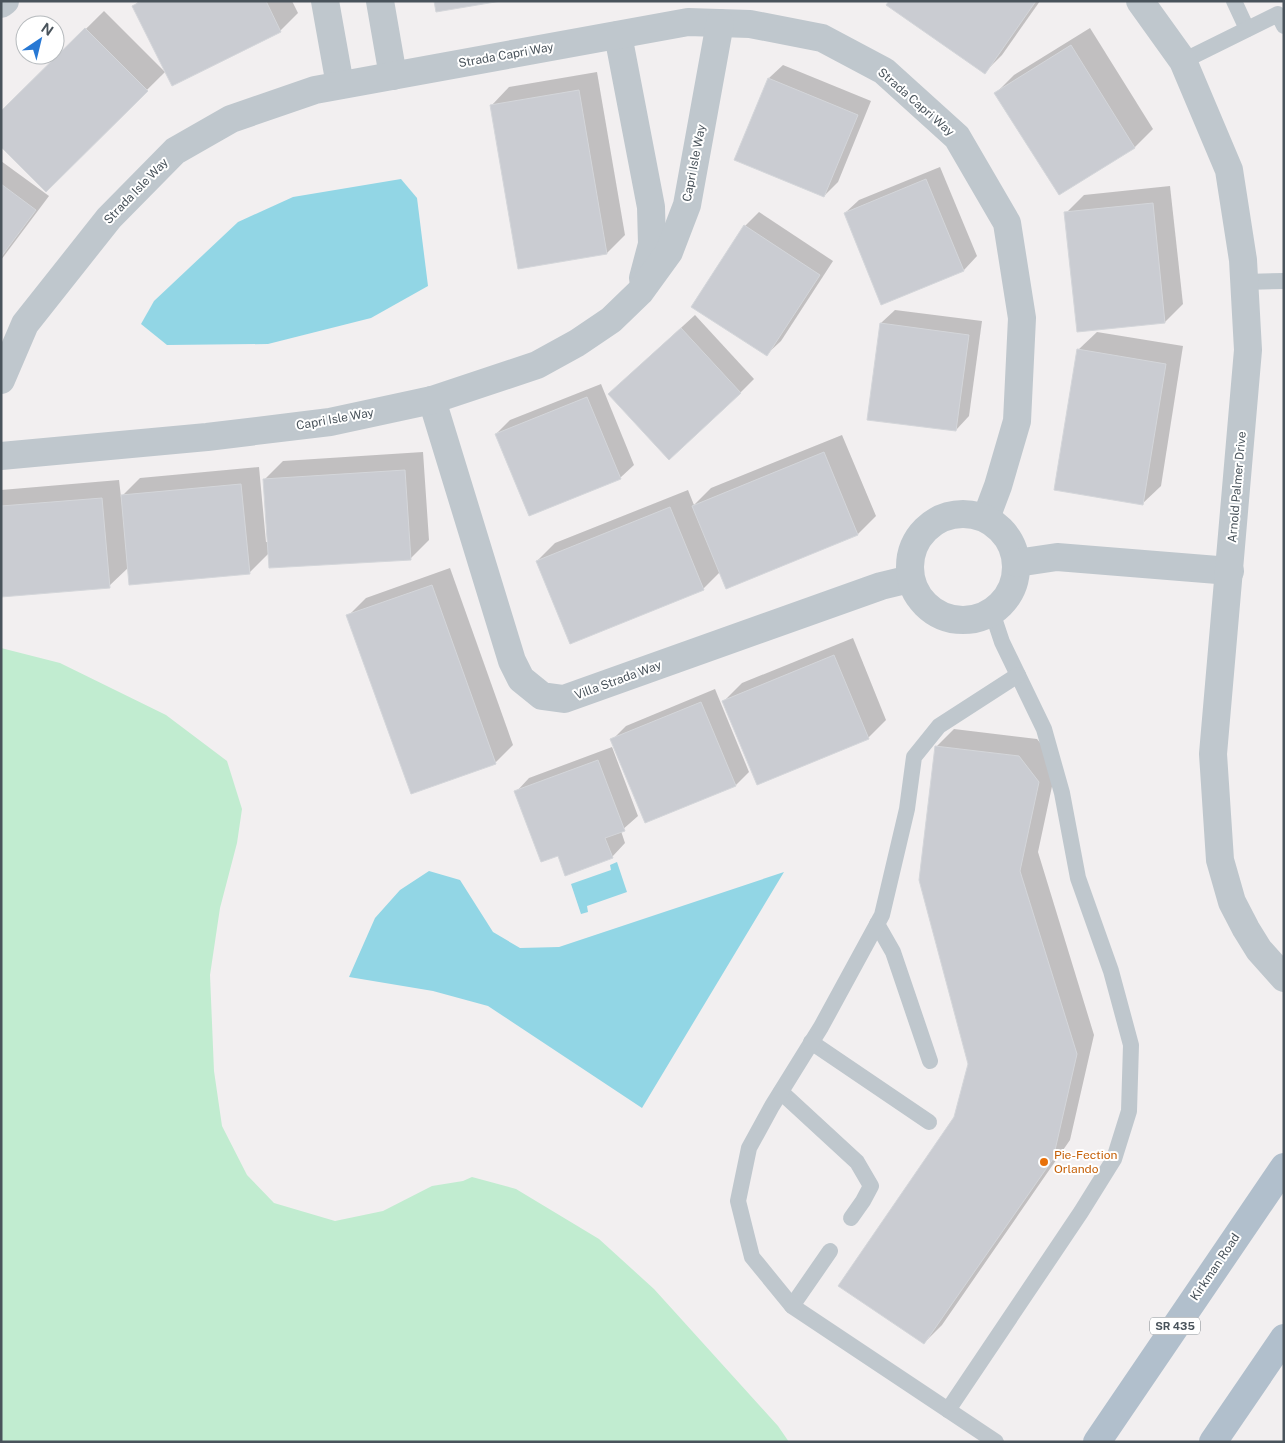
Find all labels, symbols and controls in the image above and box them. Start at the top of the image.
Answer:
north arrow [15,15,65,65]
text: N [38,20,57,39]
street label: Strada Capri Way [457,40,555,70]
street label: Strada Capri Way [875,65,957,139]
street label: Capri Isle Way [680,123,708,203]
street label: Strada Isle Way [101,155,171,227]
street label: Capri Isle Way [295,405,375,433]
street label: Arnold Palmer Drive [1225,431,1249,543]
street label: Villa Strada Way [573,658,664,702]
place label: Pie-Fection Orlando [1054,1148,1117,1176]
marker: Pie-Fection Orlando [1038,1156,1050,1168]
street label: Kirkman Road [1187,1231,1243,1303]
road number: SR 435 [1150,1318,1200,1334]

